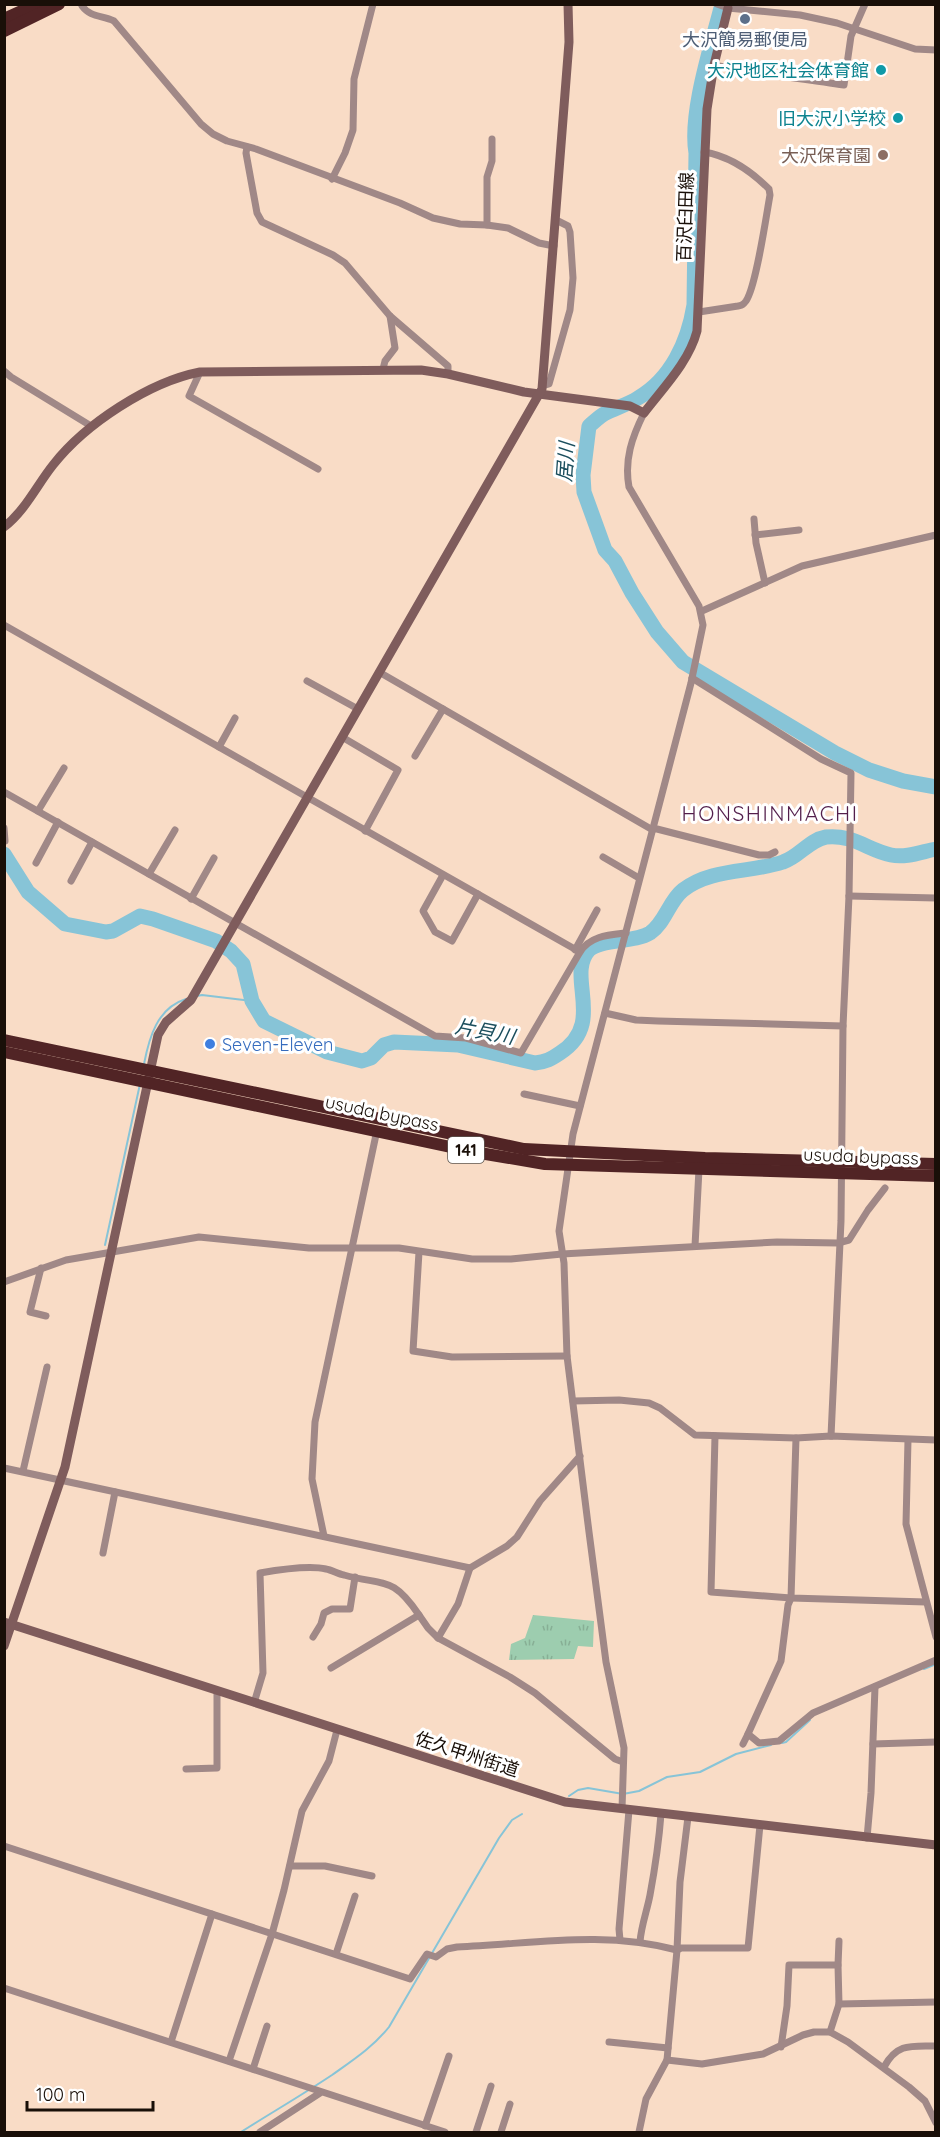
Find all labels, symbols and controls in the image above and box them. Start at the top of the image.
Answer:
marker: 大沢簡易郵便局 [738,12,752,26]
place label: 大沢簡易郵便局 [682,28,808,51]
place label: 大沢地区社会体育館 [707,59,869,82]
marker: 大沢地区社会体育館 [874,63,888,77]
place label: 旧大沢小学校 [778,107,886,130]
marker: 旧大沢小学校 [891,111,905,125]
place label: 大沢保育園 [781,144,871,167]
marker: 大沢保育園 [876,148,890,162]
street label: 百沢臼田線 [672,172,698,262]
water label: 居川 [551,439,579,483]
district label: HONSHINMACHI [682,800,858,826]
water label: 片貝川 [453,1013,519,1049]
place label: Seven-Eleven [222,1033,334,1056]
marker: Seven-Eleven [203,1037,217,1051]
street label: usuda bypass [323,1090,441,1136]
road number: 141 [448,1137,484,1163]
street label: usuda bypass [803,1142,919,1170]
street label: 佐久甲州街道 [412,1726,522,1782]
scale bar [27,2074,153,2112]
text: 100 m [36,2083,85,2106]

